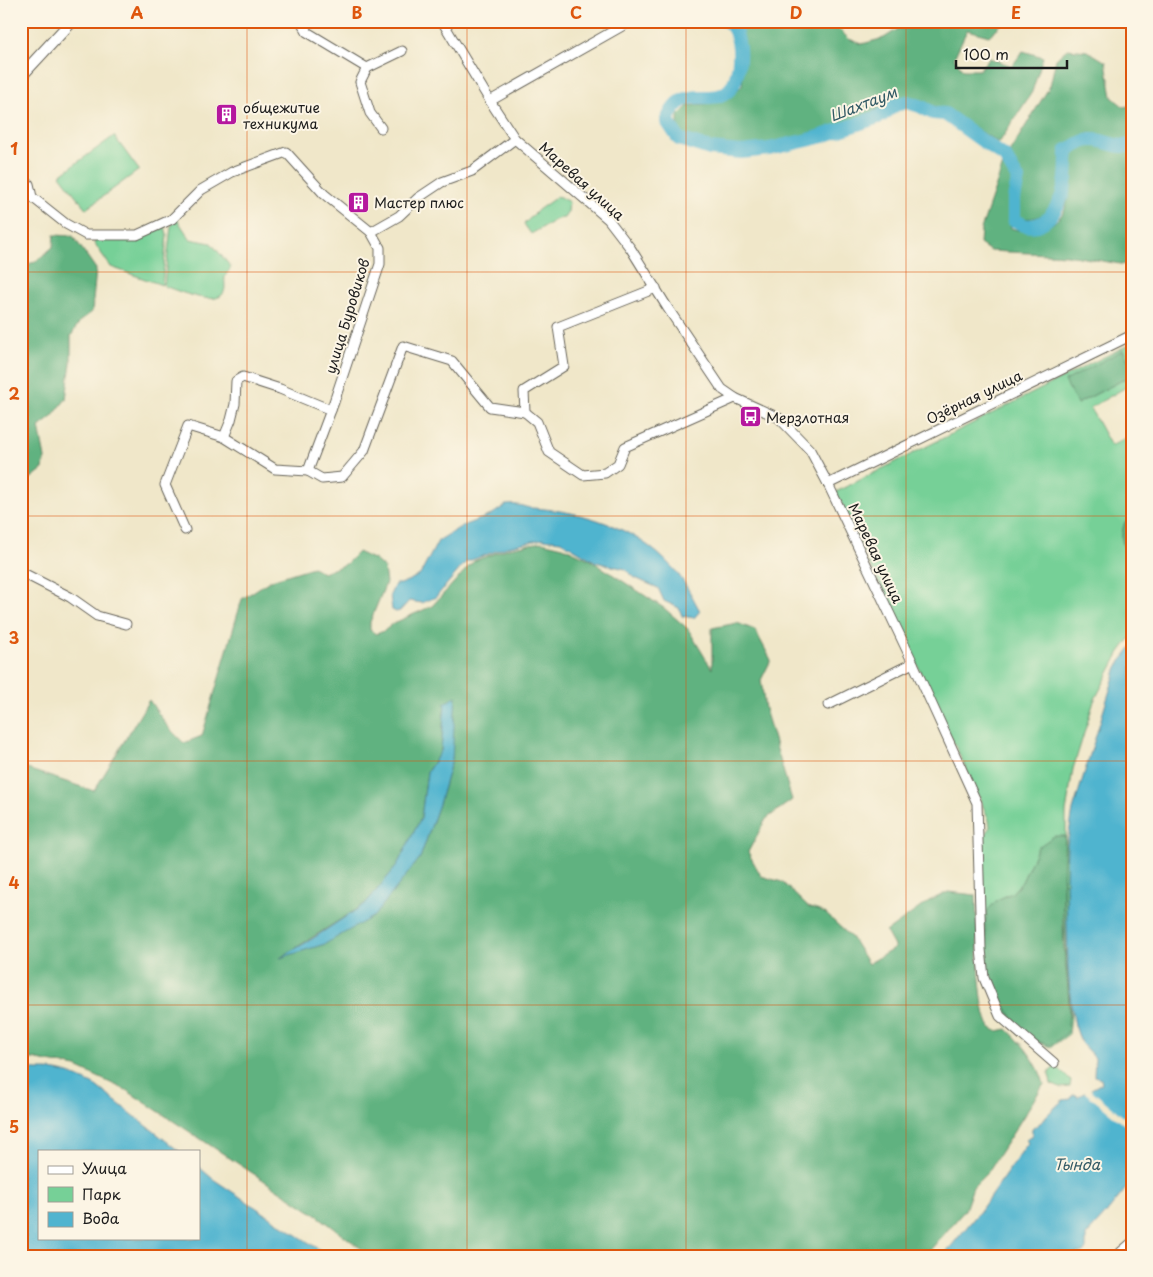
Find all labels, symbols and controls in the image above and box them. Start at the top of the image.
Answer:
text: A [131,0,144,24]
text: B [352,0,363,24]
text: C [570,0,582,24]
text: D [790,0,802,24]
text: E [1011,0,1021,24]
scale bar [956,38,1067,70]
text: 100 m [963,42,1009,65]
water label: Шахтаум [826,79,901,126]
place label: общежитие техникума [243,97,320,134]
building icon: общежитие техникума [215,103,239,127]
text: 1 [10,136,18,160]
street label: Маревая улица [535,137,629,225]
building icon: Мастер плюс [346,190,370,214]
place label: Мастер плюс [374,192,464,213]
street label: улица Буровиков [319,256,375,376]
street label: Озёрная улица [922,365,1026,429]
text: 2 [8,381,20,405]
bus stop icon: Мерзлотная [738,405,762,429]
place label: Мерзлотная [766,407,849,428]
street label: Маревая улица [844,499,908,607]
text: 3 [9,625,19,649]
text: 4 [9,870,20,894]
text: 5 [9,1114,19,1138]
legend [38,1150,200,1240]
water label: Тында [1054,1152,1101,1175]
text: Улица [82,1156,127,1179]
text: Парк [82,1182,121,1205]
text: Вода [82,1206,120,1229]

